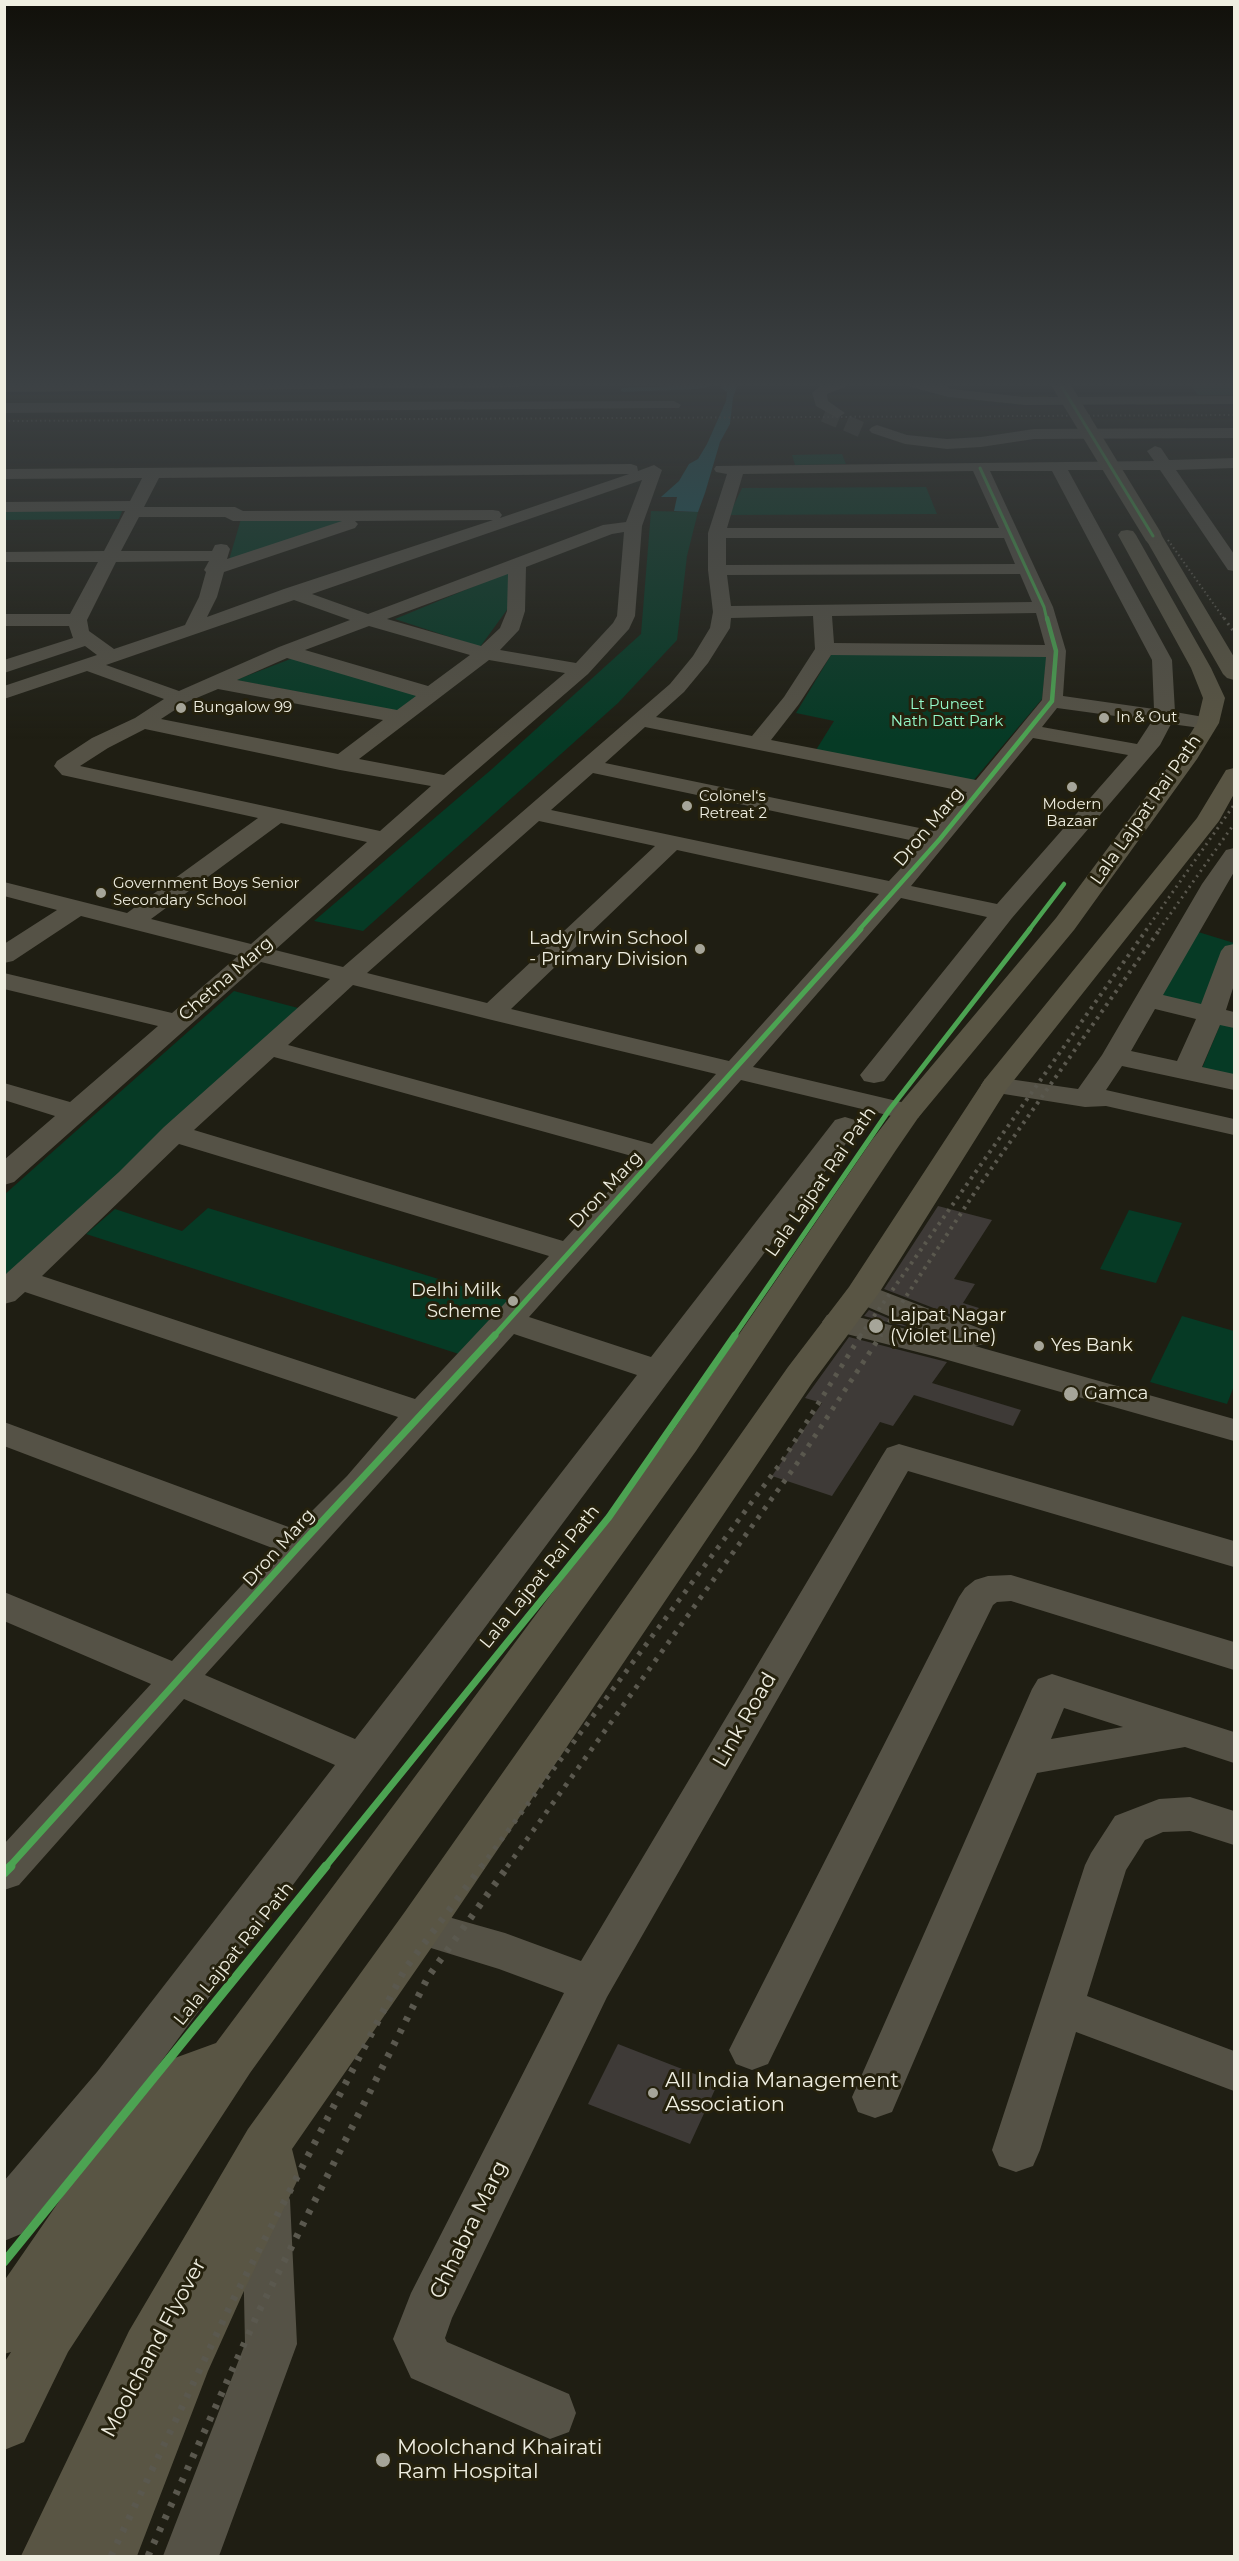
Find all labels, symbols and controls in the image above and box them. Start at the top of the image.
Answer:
park label: Lt Puneet Nath Datt Park [891,696,1003,731]
place label: Bungalow 99 [193,699,292,717]
marker: Bungalow 99 [174,701,188,715]
place label: In & Out [1116,709,1177,727]
marker: In & Out [1097,711,1111,725]
street label: Lala Lajpat Rai Path [1086,731,1206,889]
marker: Modern Bazaar [1065,780,1079,794]
street label: Dron Marg [890,783,968,871]
place label: Colonel‘s Retreat 2 [699,788,767,823]
place label: Modern Bazaar [1043,796,1101,831]
marker: Colonel‘s Retreat 2 [680,799,694,813]
place label: Government Boys Senior Secondary School [113,875,300,910]
marker: Government Boys Senior Secondary School [94,886,108,900]
place label: Lady Irwin School - Primary Division [529,928,688,970]
street label: Chetna Marg [174,932,278,1026]
marker: Lady Irwin School - Primary Division [693,942,707,956]
street label: Lala Lajpat Rai Path [761,1103,881,1261]
street label: Dron Marg [565,1147,647,1233]
place label: Delhi Milk Scheme [411,1280,501,1322]
marker: Delhi Milk Scheme [506,1294,520,1308]
place label: Lajpat Nagar (Violet Line) [890,1305,1006,1348]
marker: Lajpat Nagar (Violet Line) [867,1317,885,1335]
place label: Yes Bank [1051,1335,1133,1357]
marker: Yes Bank [1032,1339,1046,1353]
place label: Gamca [1084,1383,1148,1405]
marker: Gamca [1062,1385,1080,1403]
street label: Lala Lajpat Rai Path [476,1501,604,1653]
street label: Dron Marg [238,1505,320,1591]
street label: Link Road [708,1668,782,1772]
street label: Lala Lajpat Rai Path [170,1878,298,2030]
place label: All India Management Association [665,2068,899,2118]
marker: All India Management Association [646,2086,660,2100]
street label: Chhabra Marg [425,2157,513,2303]
street label: Moolchand Flyover [96,2254,212,2442]
place label: Moolchand Khairati Ram Hospital [397,2435,603,2485]
marker: Moolchand Khairati Ram Hospital [374,2451,392,2469]

